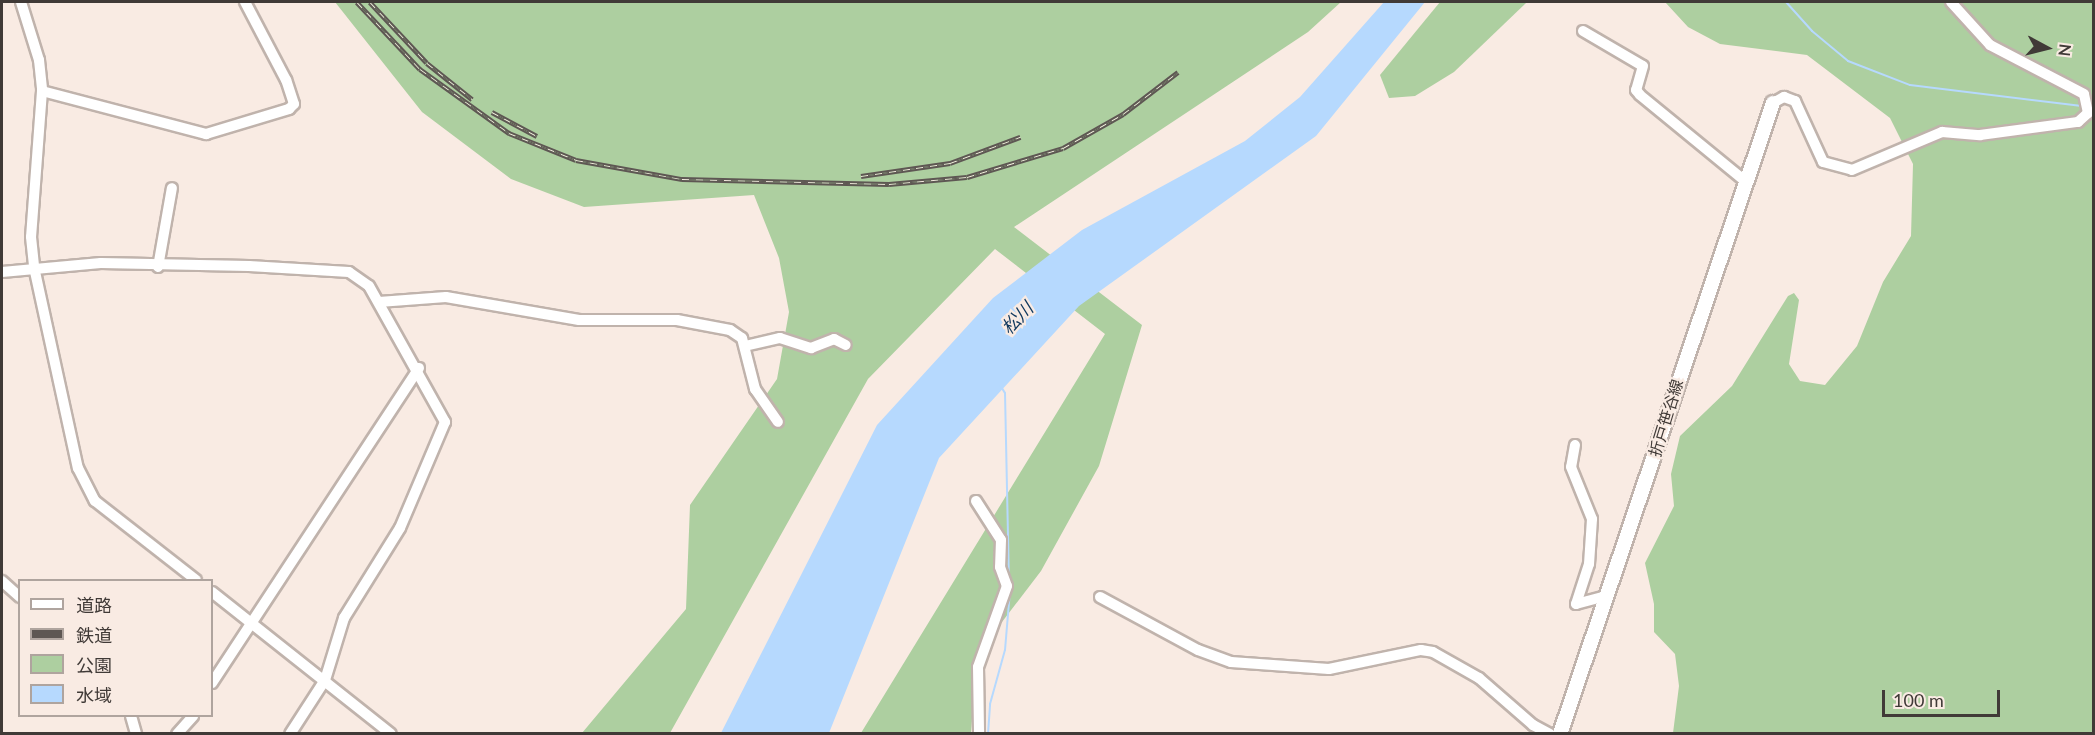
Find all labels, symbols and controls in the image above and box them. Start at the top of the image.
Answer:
north arrow [2017,18,2077,78]
text: N [2055,43,2076,58]
water label: 松川 [997,298,1037,338]
street label: 折戸笹谷線 [1645,377,1687,459]
legend [18,579,213,717]
text: 道路 [76,594,112,616]
text: 鉄道 [76,624,112,646]
text: 公園 [76,654,112,676]
scale bar [1885,678,2004,716]
text: 水域 [76,684,112,706]
text: 100 m [1893,689,1944,711]

